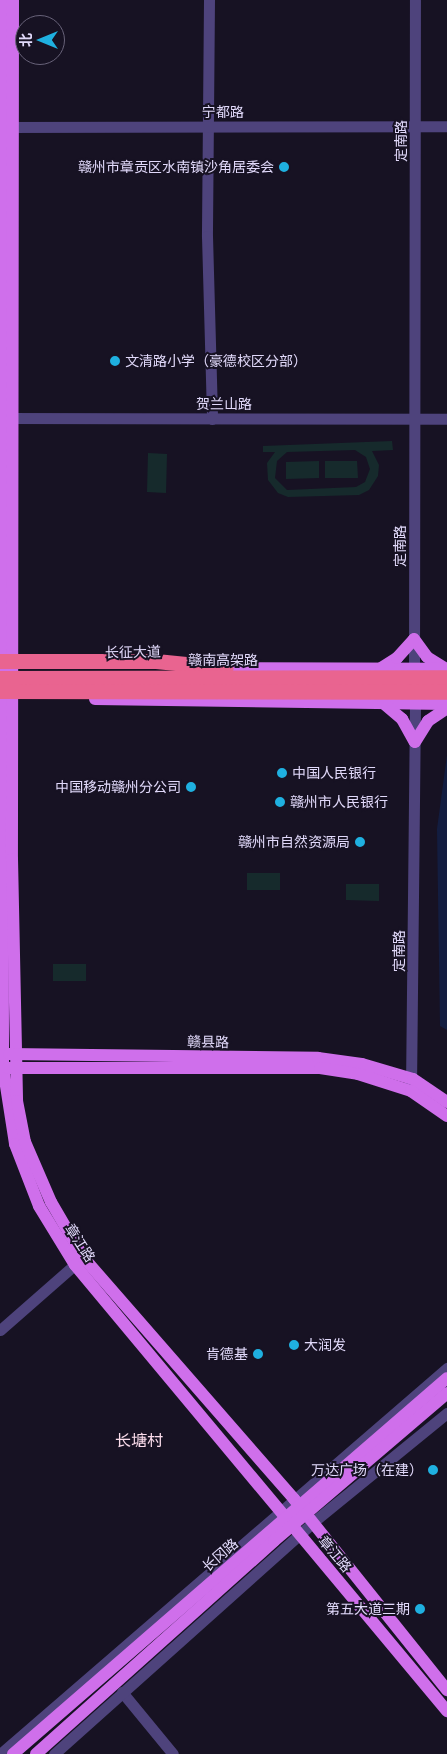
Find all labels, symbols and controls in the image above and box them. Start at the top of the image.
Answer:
north arrow [15,15,65,65]
text: 北 [16,33,36,47]
street label: 宁都路 [202,104,244,120]
street label: 定南路 [393,120,409,162]
place label: 赣州市章贡区水南镇沙角居委会 [78,159,274,175]
marker: 赣州市章贡区水南镇沙角居委会 [278,161,290,173]
place label: 文清路小学（豪德校区分部） [125,353,307,369]
marker: 文清路小学（豪德校区分部） [109,355,121,367]
street label: 贺兰山路 [196,396,252,412]
street label: 定南路 [392,525,408,567]
street label: 长征大道 [105,643,161,661]
street label: 赣南高架路 [188,652,258,668]
place label: 中国人民银行 [292,765,376,781]
marker: 中国人民银行 [276,767,288,779]
place label: 中国移动赣州分公司 [55,779,181,795]
marker: 中国移动赣州分公司 [185,781,197,793]
place label: 赣州市人民银行 [290,794,388,810]
marker: 赣州市人民银行 [274,796,286,808]
place label: 赣州市自然资源局 [238,834,350,850]
marker: 赣州市自然资源局 [354,836,366,848]
street label: 定南路 [391,930,407,972]
street label: 赣县路 [187,1033,229,1051]
street label: 章江路 [62,1221,98,1265]
place label: 大润发 [304,1337,346,1353]
marker: 大润发 [288,1339,300,1351]
place label: 肯德基 [206,1346,248,1362]
marker: 肯德基 [252,1348,264,1360]
district label: 长塘村 [115,1431,163,1451]
place label: 万达广场（在建） [311,1462,423,1478]
marker: 万达广场（在建） [427,1464,439,1476]
street label: 章江路 [315,1533,355,1575]
street label: 长冈路 [199,1535,241,1575]
place label: 第五大道三期 [326,1601,410,1617]
marker: 第五大道三期 [414,1603,426,1615]

